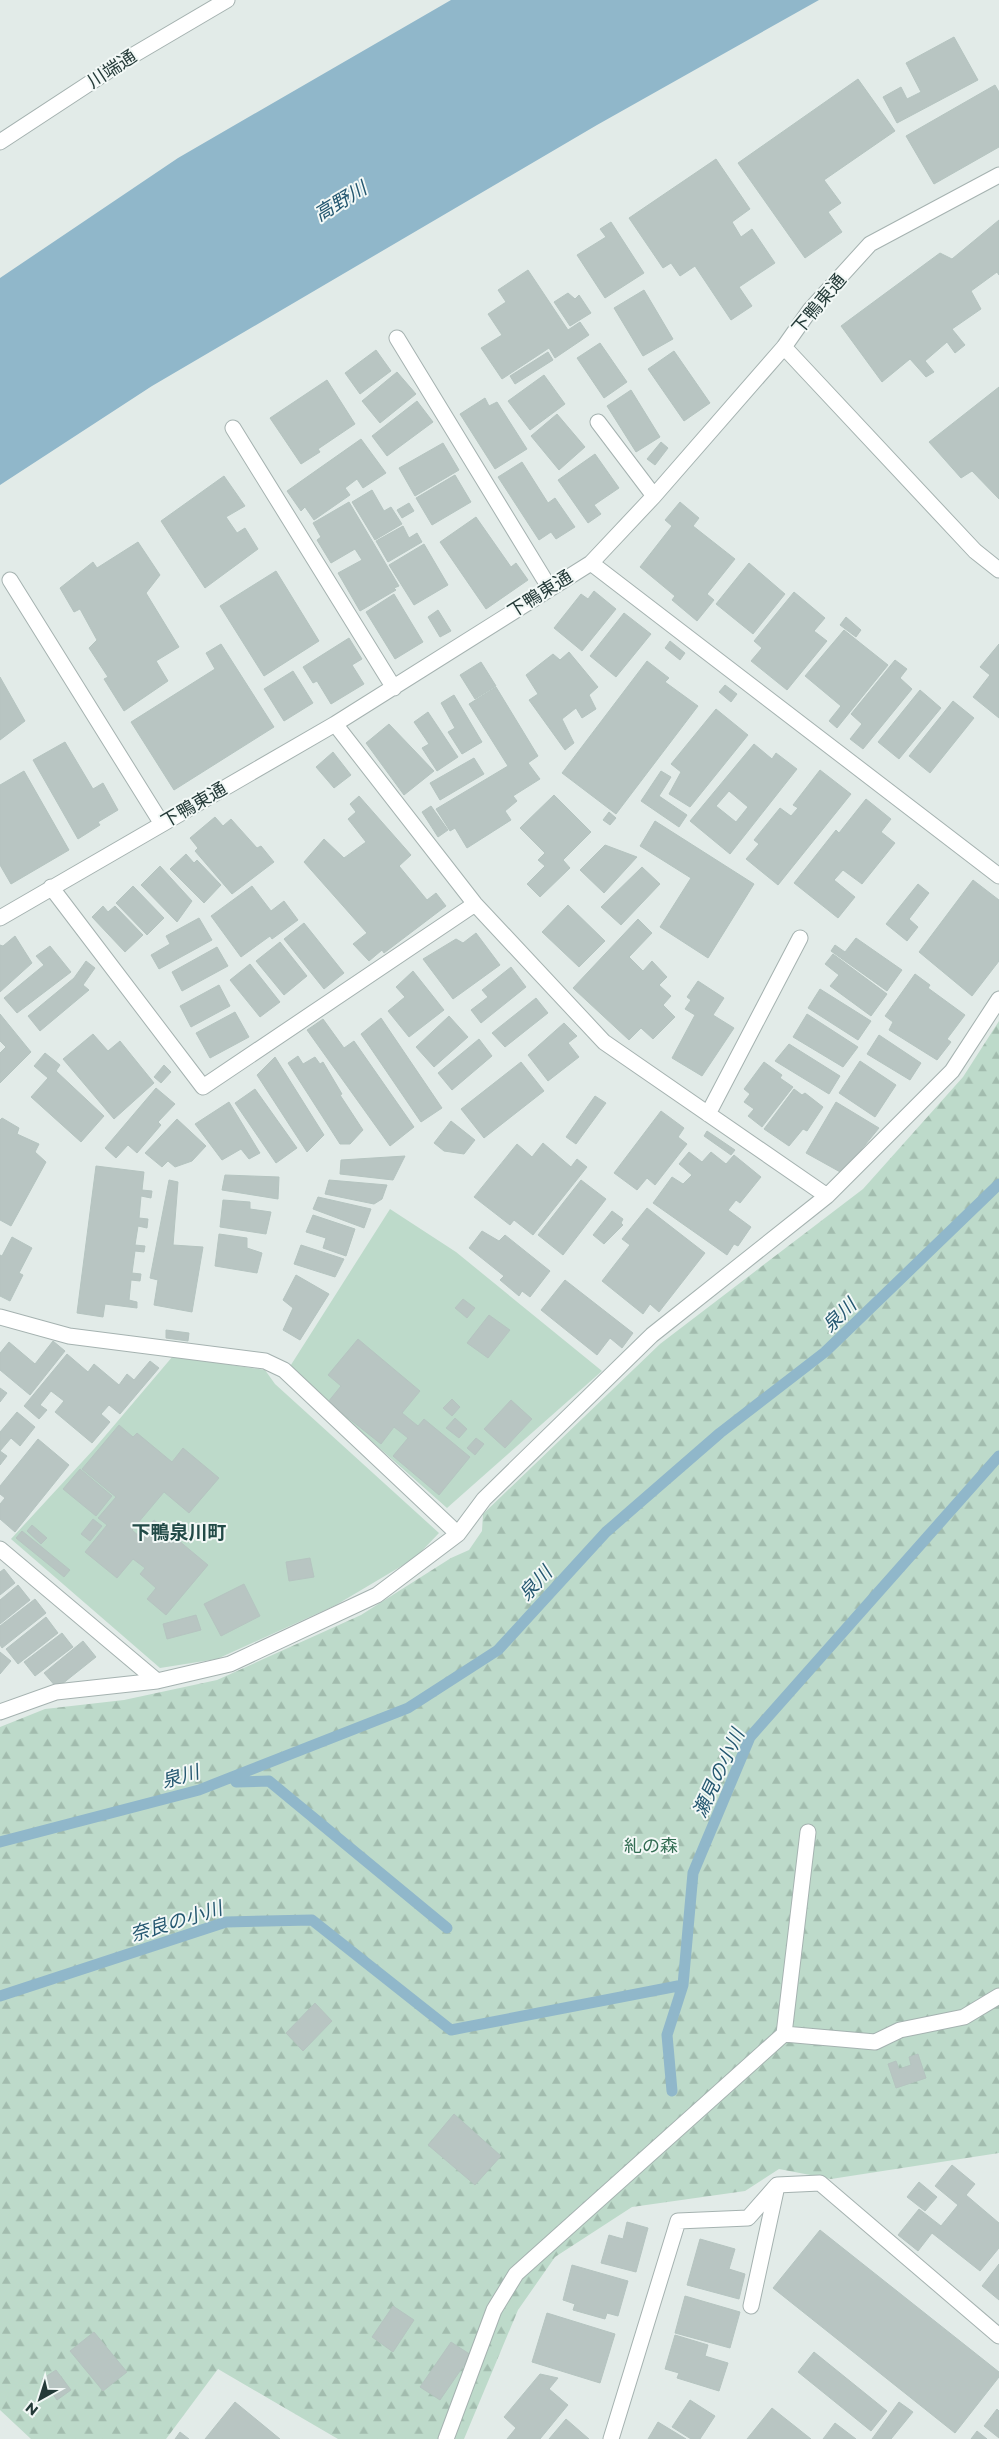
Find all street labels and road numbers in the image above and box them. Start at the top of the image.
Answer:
street label: 川端通 [83,45,141,93]
street label: 下鴨東通 [787,269,851,339]
street label: 下鴨東通 [504,566,576,622]
street label: 下鴨東通 [157,777,231,833]

